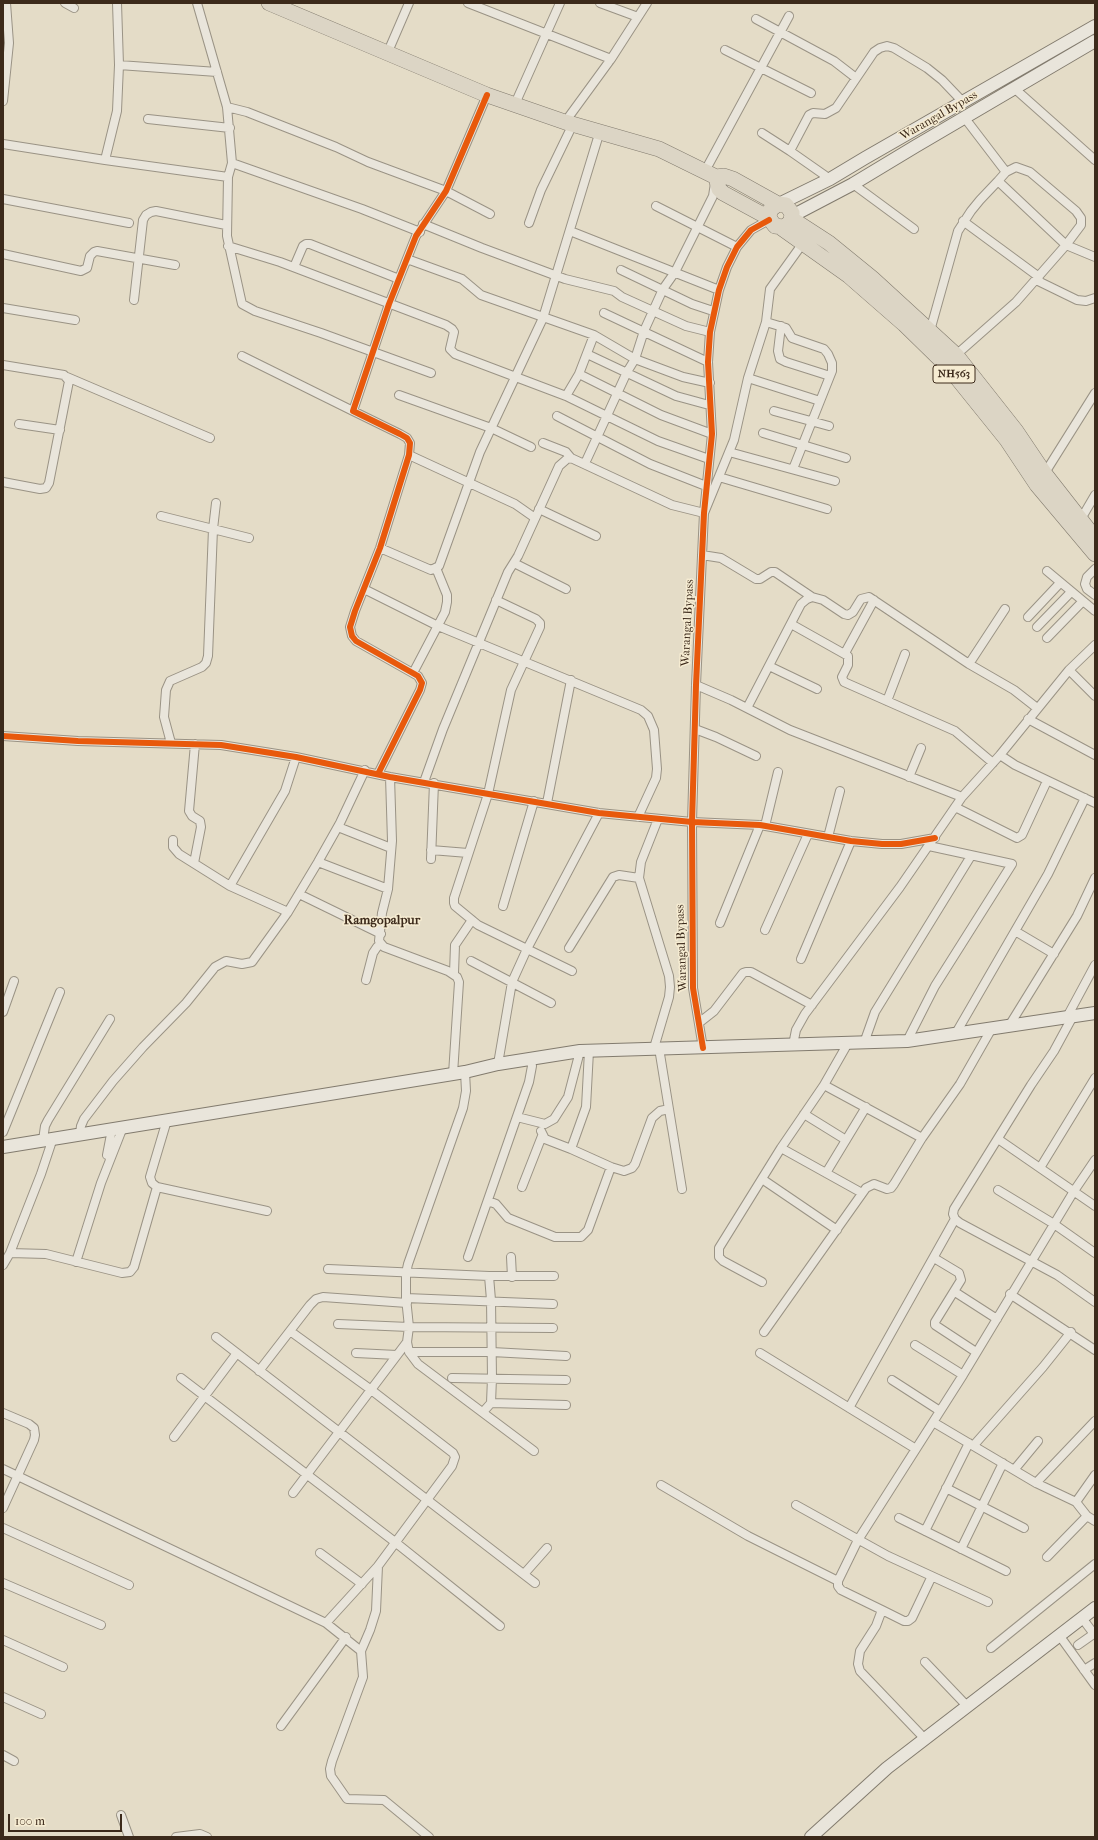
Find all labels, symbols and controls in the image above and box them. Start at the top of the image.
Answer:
street label: Warangal Bypass [898,88,980,144]
road number: NH563 [933,365,975,383]
street label: Warangal Bypass [679,579,697,667]
street label: Warangal Bypass [673,904,691,992]
district label: Ramgopalpur [344,913,420,929]
scale bar [10,1806,124,1832]
text: 100 m [15,1814,45,1828]

